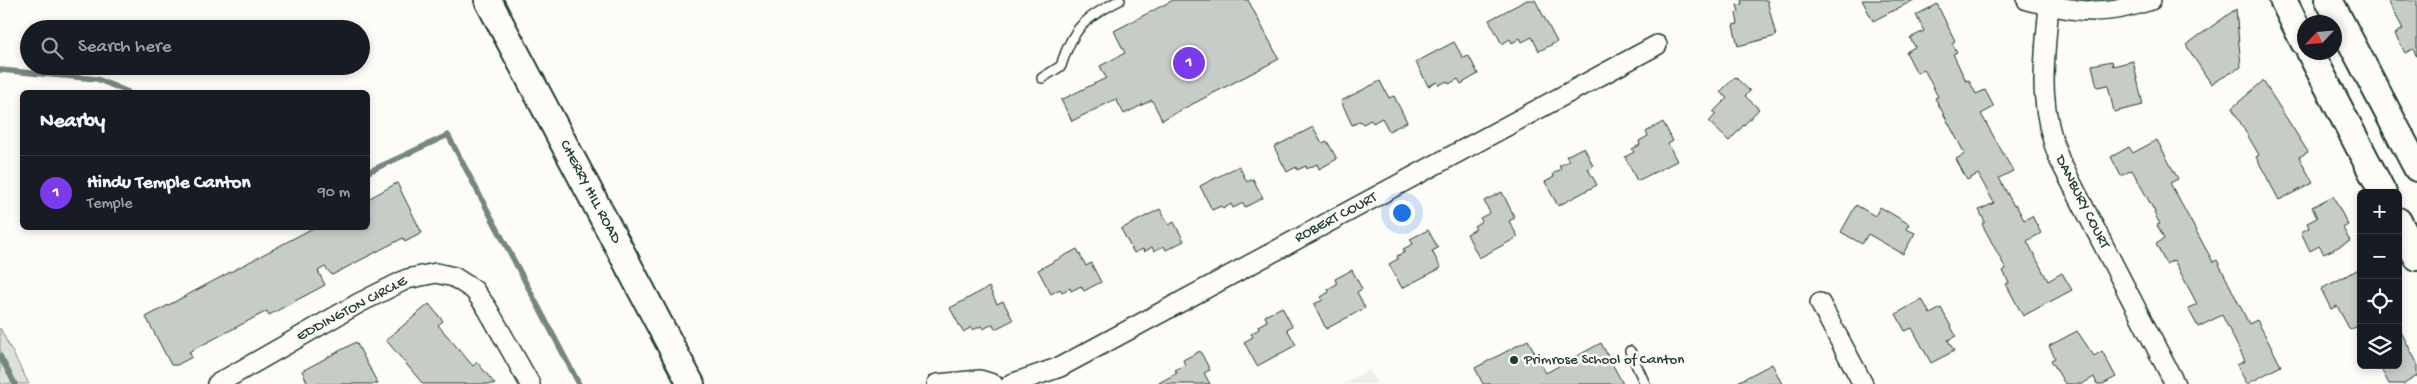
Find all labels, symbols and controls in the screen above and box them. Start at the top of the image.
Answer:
north arrow [2297,15,2342,60]
search box [20,20,370,75]
icon: search [38,34,66,62]
text: Search here [78,36,172,59]
pin: 1 [1173,44,1205,82]
text: Nearby [40,110,105,135]
street label: CHERRY HILL ROAD [555,137,625,247]
street label: DANBURY COURT [2050,151,2114,253]
text: Hindu Temple Canton [87,172,251,195]
text: 1 [53,184,59,203]
text: 90 m [318,184,350,203]
street label: ROBERT COURT [1292,188,1381,247]
map controls [2357,189,2402,369]
button: + [2357,189,2402,234]
text: Temple [87,195,132,214]
your location [1389,200,1415,226]
button: − [2357,234,2402,279]
street label: EDDINGTON CIRCLE [294,272,411,346]
button: locate [2357,279,2402,324]
button: layers [2357,324,2402,369]
place label: Primrose School of Canton [1523,351,1685,369]
marker: Primrose School of Canton [1508,354,1520,366]

